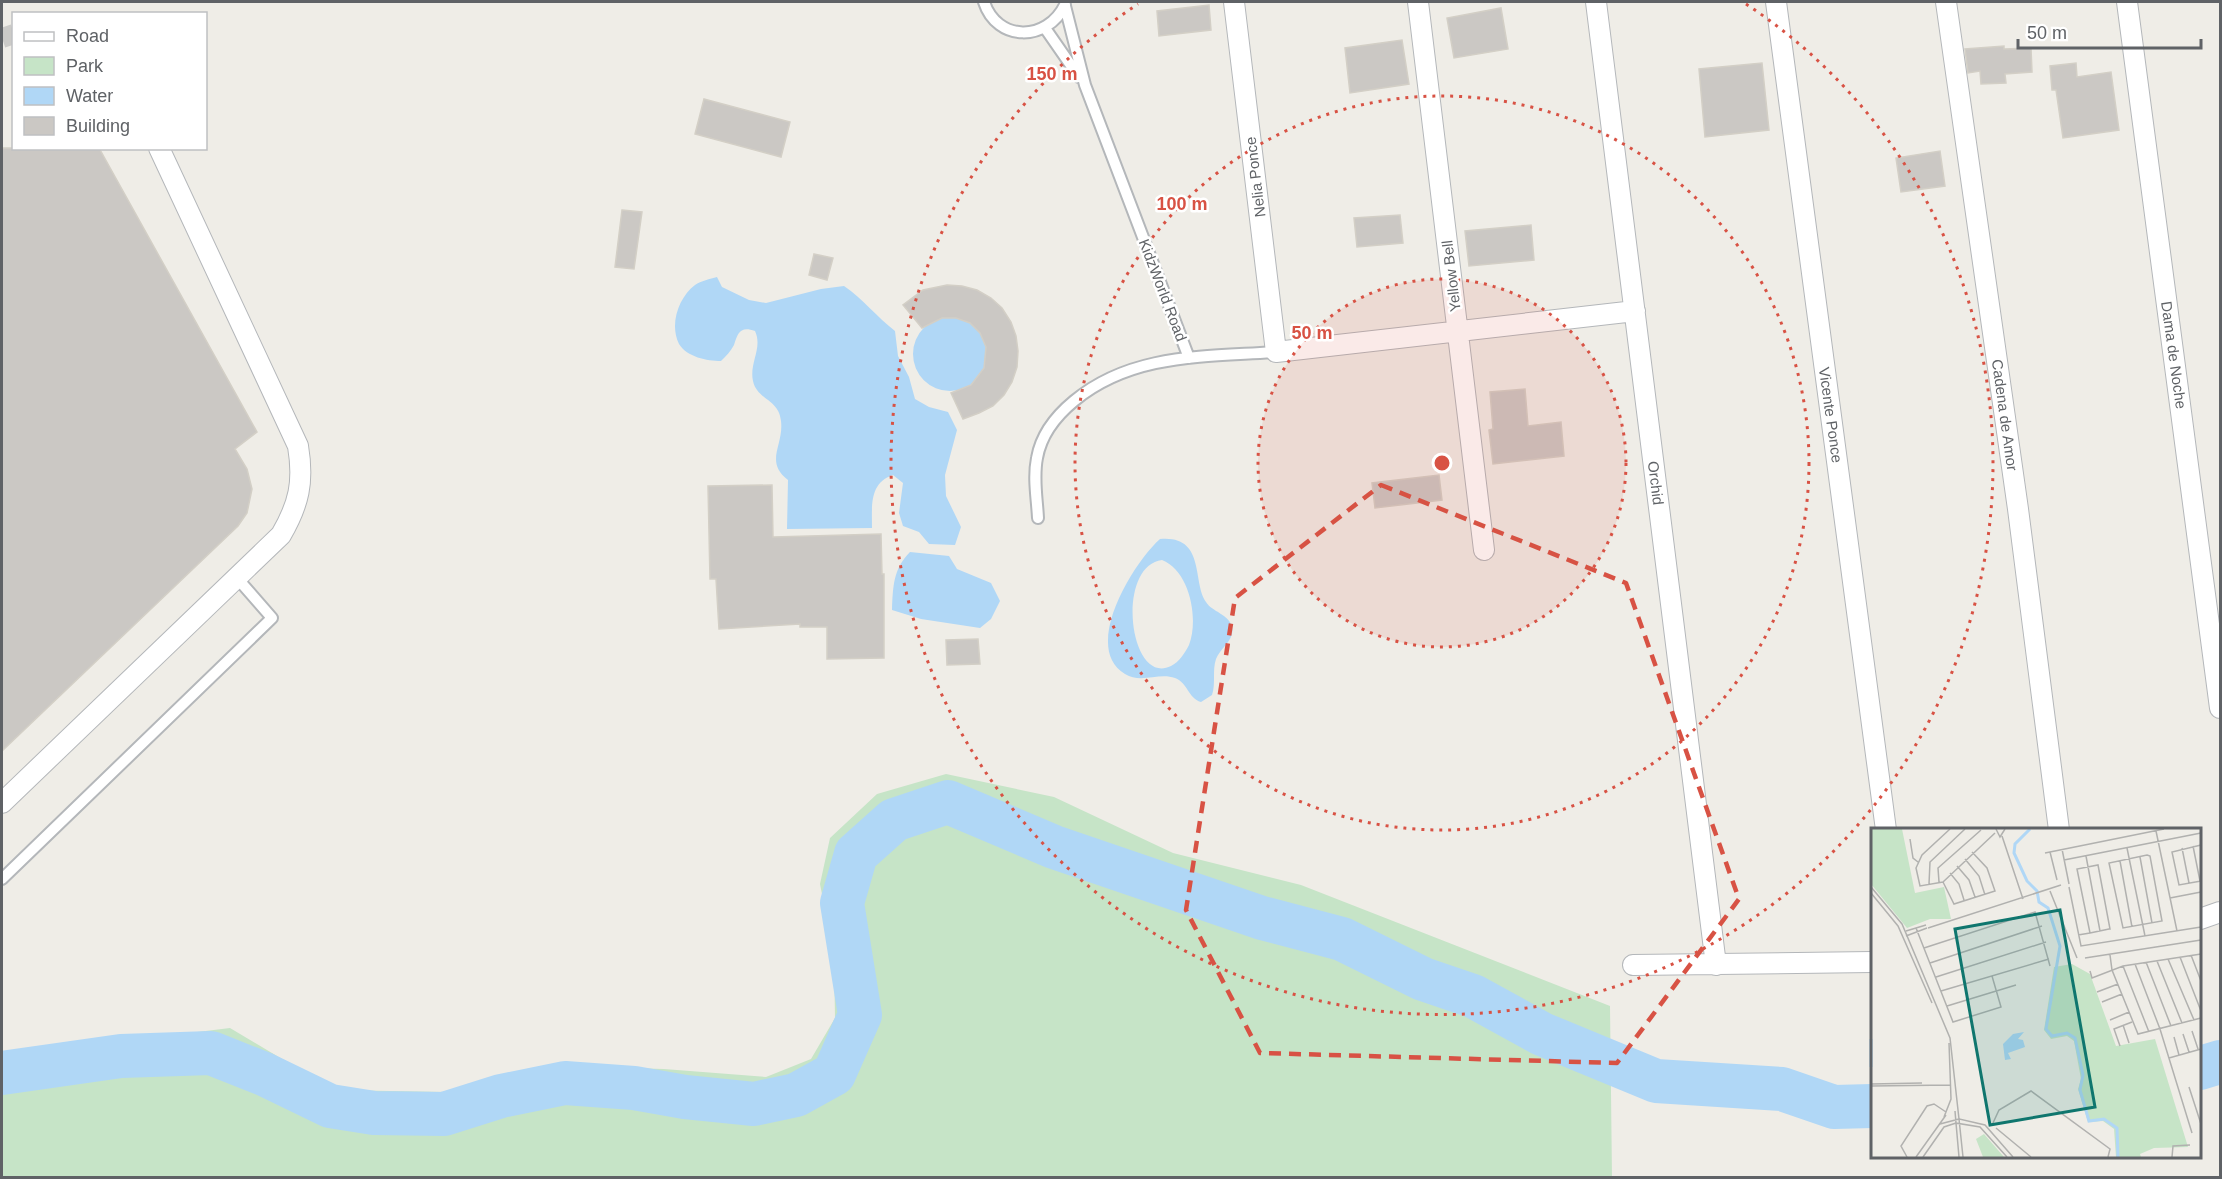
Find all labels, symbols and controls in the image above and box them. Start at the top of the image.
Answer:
legend [12,12,207,150]
scale bar [2018,12,2201,50]
text: 50 m [2027,23,2067,43]
text: Road [66,26,109,46]
text: Park [66,56,104,76]
text: 150 m [1026,64,1078,84]
text: Water [66,86,113,106]
text: Building [66,116,130,136]
street label: Nelia Ponce [1242,136,1268,218]
text: 100 m [1156,194,1208,214]
street label: KidzWorld Road [1136,236,1190,344]
street label: Yellow Bell [1438,239,1464,313]
street label: Dama de Noche [2158,300,2190,410]
text: 50 m [1291,323,1333,343]
street label: Cadena de Amor [1989,358,2021,472]
street label: Vicente Ponce [1816,366,1846,464]
centre of rings [1432,453,1452,473]
street label: Orchid [1645,460,1667,506]
inset map [1871,828,2201,1158]

